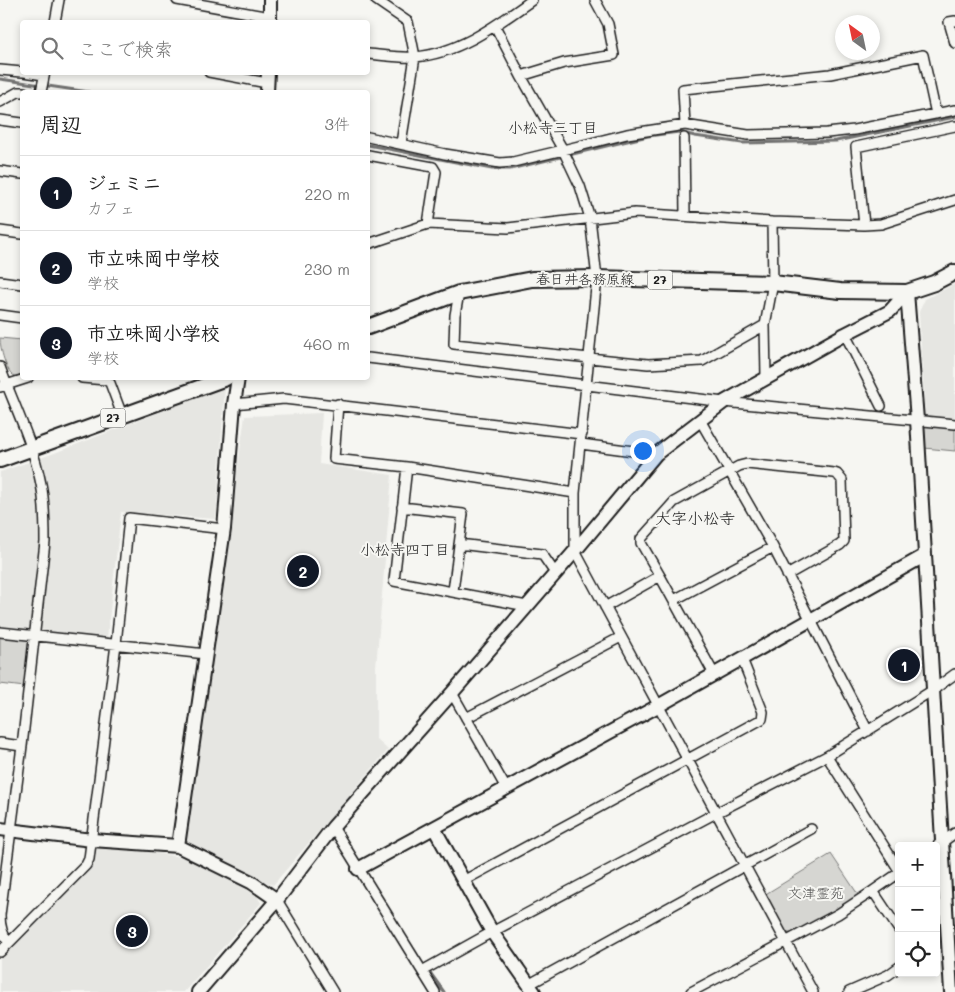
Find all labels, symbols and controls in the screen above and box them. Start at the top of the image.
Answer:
north arrow [835,15,880,60]
search box [20,20,370,75]
icon: search [38,34,66,62]
text: ここで検索 [78,36,173,61]
text: 周辺 [40,110,82,137]
text: 3件 [325,113,350,134]
district label: 小松寺三丁目 [508,117,598,137]
text: ジェミニ [87,170,161,195]
text: 1 [52,183,60,204]
text: 220 m [304,183,350,204]
text: カフェ [87,197,135,218]
text: 市立味岡中学校 [87,245,220,270]
text: 2 [52,258,60,279]
text: 230 m [304,258,350,279]
street label: 春日井各務原線 [536,269,634,288]
road number: 27 [648,270,672,290]
text: 学校 [87,272,119,293]
text: 市立味岡小学校 [87,320,220,345]
text: 3 [51,333,61,354]
text: 460 m [303,333,350,354]
text: 学校 [87,347,119,368]
road number: 27 [100,408,126,428]
your location [630,438,656,464]
district label: 大字小松寺 [655,507,735,528]
district label: 小松寺四丁目 [360,539,450,559]
pin: 2 [287,552,319,590]
pin: 1 [888,646,920,684]
map controls [895,842,940,977]
button: + [895,842,940,887]
park label: 文津霊苑 [788,883,844,902]
button: − [895,887,940,932]
pin: 3 [116,912,148,950]
button: locate [895,932,940,977]

